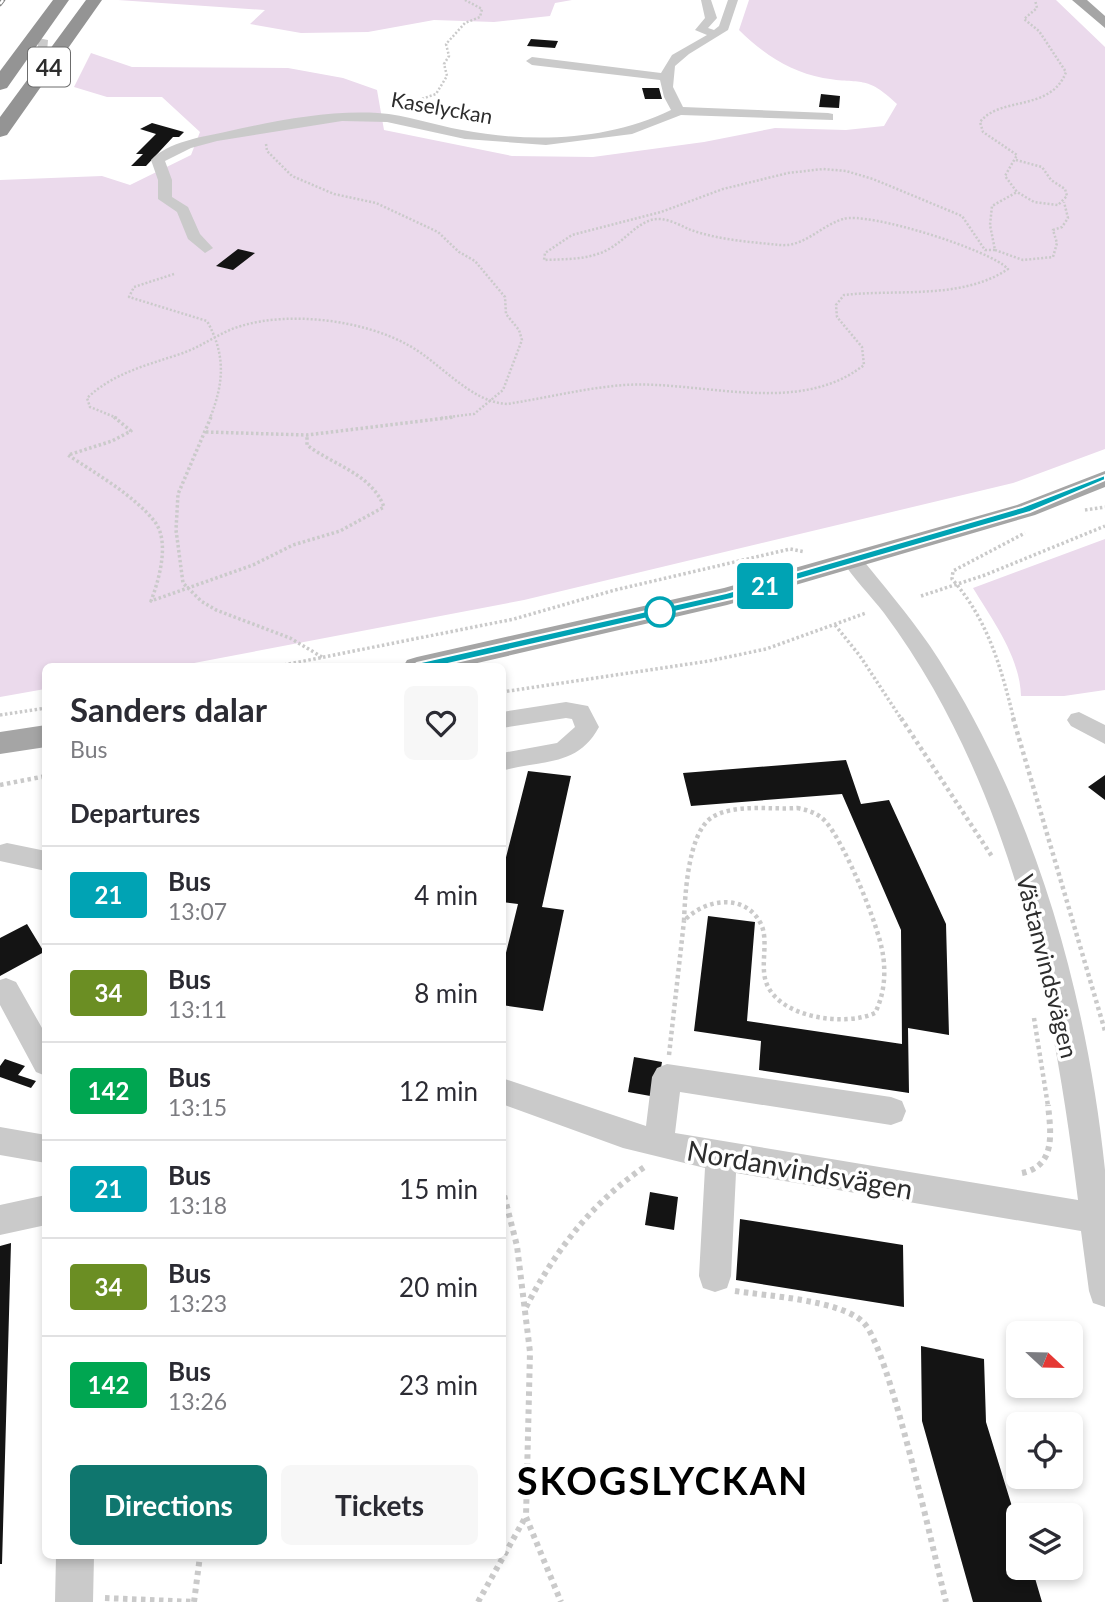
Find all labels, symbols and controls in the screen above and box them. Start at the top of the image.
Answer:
road number: 44 [28,48,70,86]
street label: Kaselyckan [389,86,495,128]
line badge: 21 [734,563,796,609]
text: 21 [751,571,779,600]
unlabelled marker [645,597,675,627]
button: heart [404,686,478,760]
text: Sanders dalar [70,689,267,729]
text: Bus [70,735,107,763]
text: Departures [70,797,200,829]
text: Bus [168,865,211,897]
street label: Västanvindsvägen [1011,871,1085,1061]
text: 4 min [414,879,478,911]
text: 21 [95,880,122,909]
text: 13:07 [168,897,227,925]
text: Bus [168,963,211,995]
text: 8 min [414,977,478,1009]
text: 34 [95,978,122,1007]
text: 13:11 [168,995,227,1023]
text: Bus [168,1061,211,1093]
text: 12 min [399,1075,478,1107]
text: 142 [88,1076,129,1105]
text: 13:15 [168,1093,227,1121]
street label: Nordanvindsvägen [684,1132,916,1206]
text: Bus [168,1159,211,1191]
text: 15 min [399,1173,478,1205]
text: 21 [95,1174,122,1203]
text: 13:18 [168,1191,227,1219]
text: Bus [168,1257,211,1289]
text: 20 min [399,1271,478,1303]
text: 34 [95,1272,122,1301]
text: 13:23 [168,1289,227,1317]
north arrow [1006,1321,1083,1398]
map controls [1006,1321,1083,1580]
text: Bus [168,1355,211,1387]
text: 23 min [399,1369,478,1401]
text: 142 [88,1370,129,1399]
text: 13:26 [168,1387,227,1415]
button: locate [1006,1412,1083,1489]
district label: SKOGSLYCKAN [517,1457,809,1503]
button: Directions [70,1465,267,1545]
button: Tickets [281,1465,478,1545]
button: layers [1006,1503,1083,1580]

